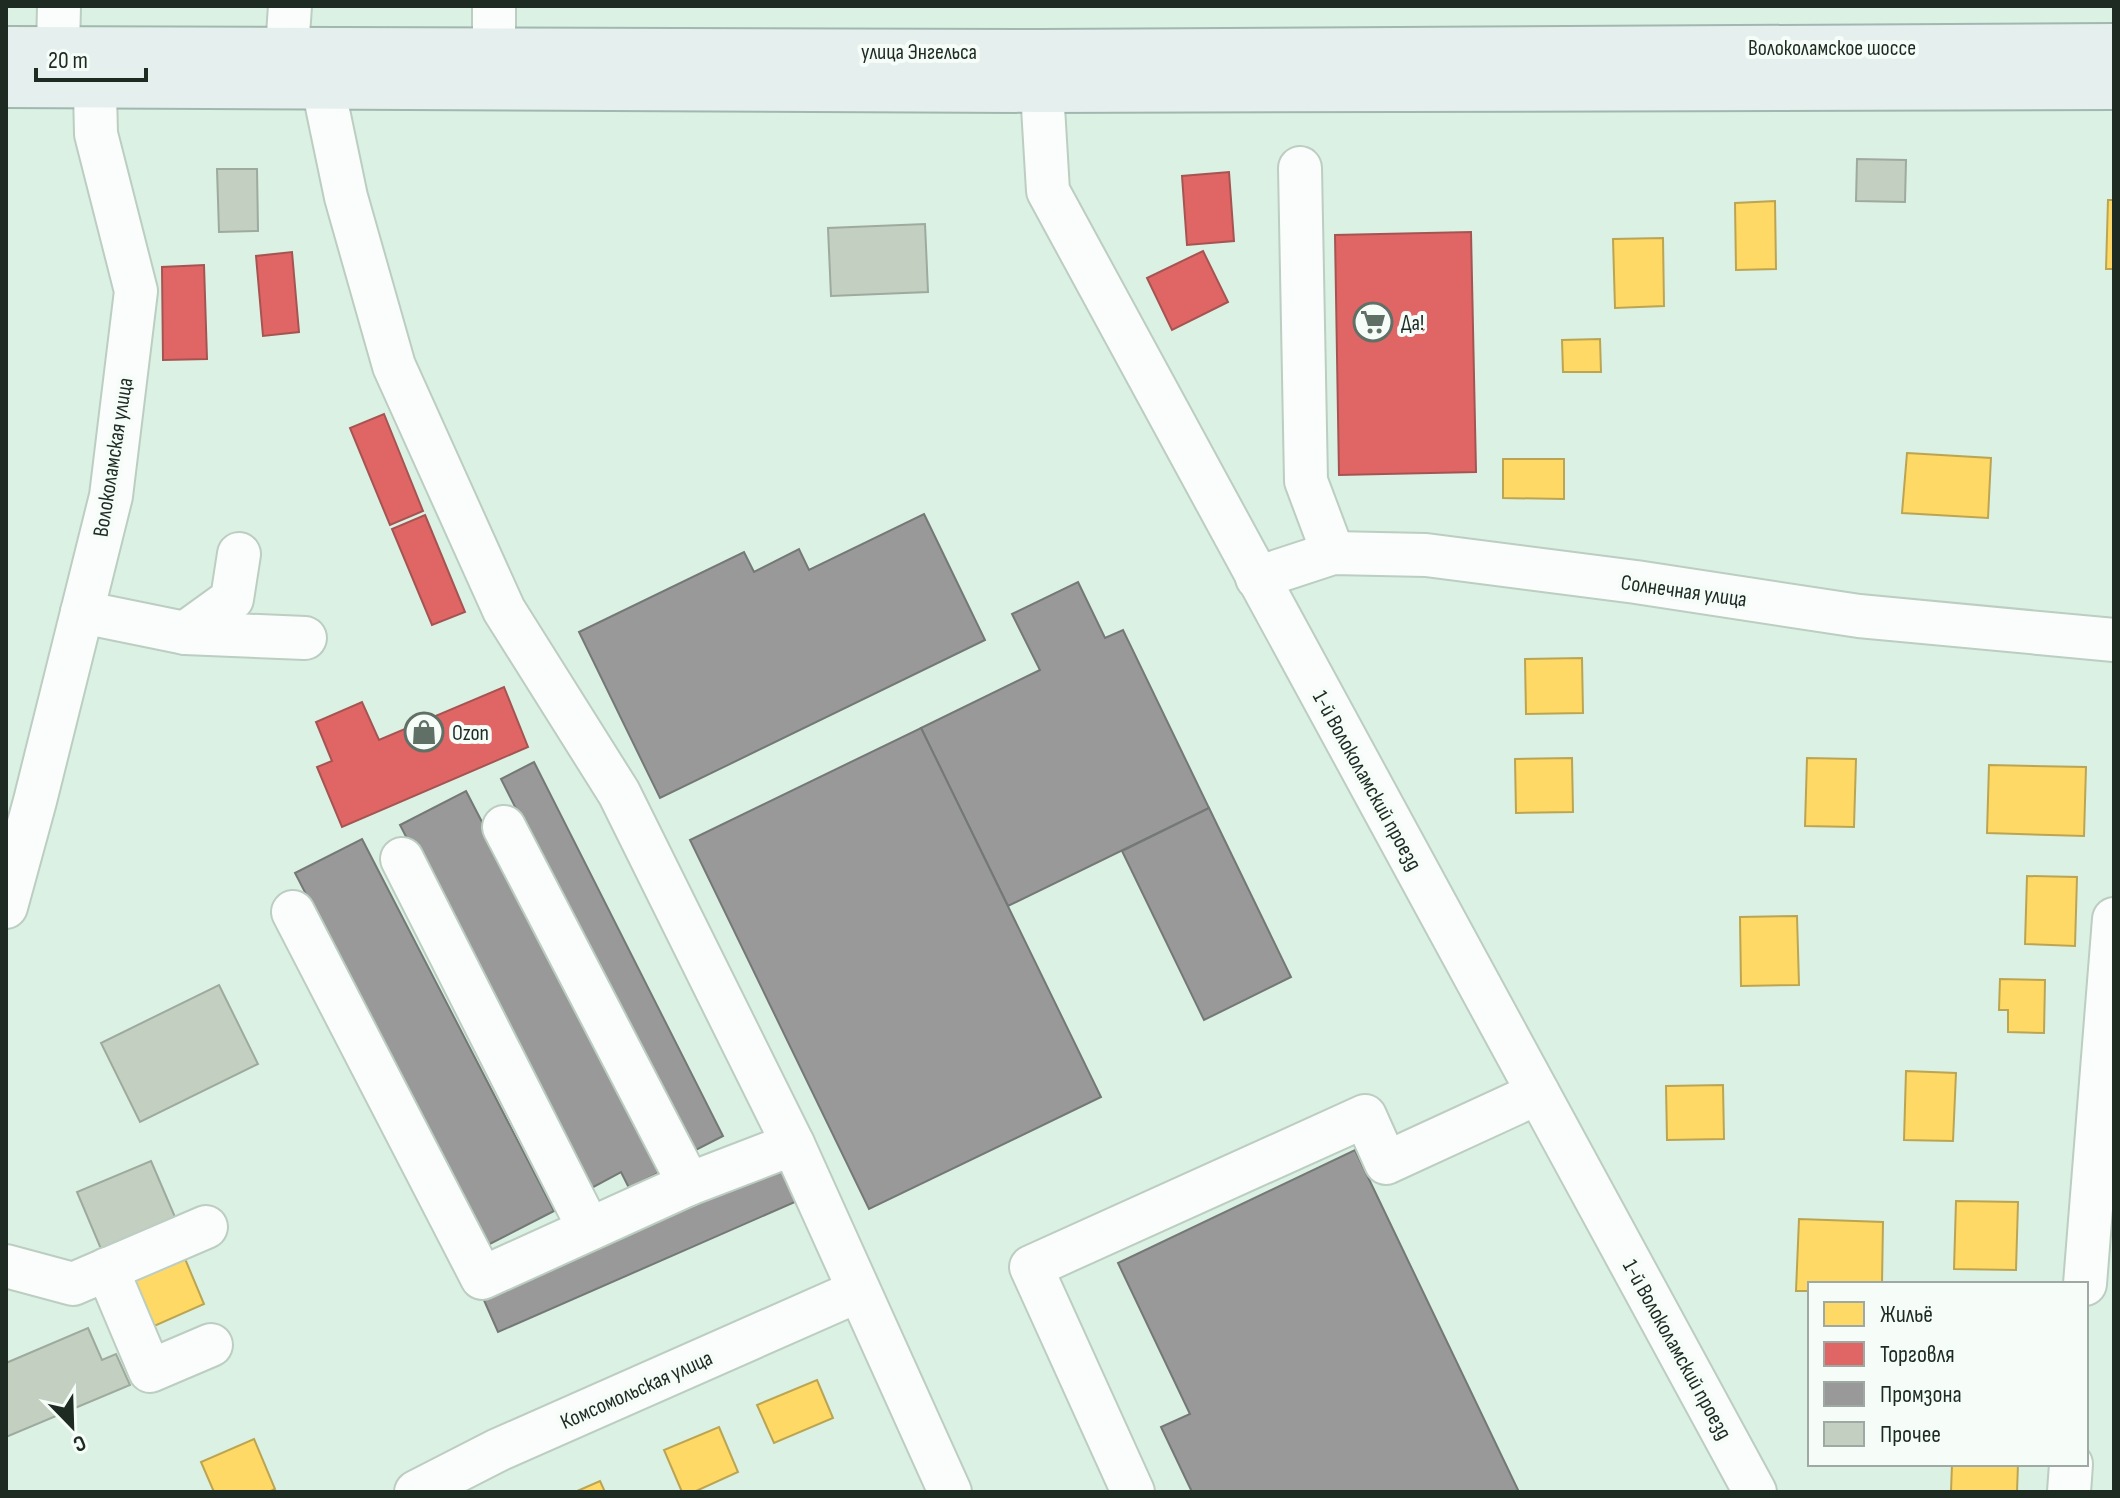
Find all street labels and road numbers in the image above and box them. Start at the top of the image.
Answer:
street label: Волоколамское шоссе [1748,35,1916,62]
street label: улица Энгельса [861,39,977,66]
street label: Волоколамская улица [88,376,139,539]
street label: Солнечная улица [1619,569,1749,614]
street label: 1-й Волоколамский проезд [1306,686,1427,875]
street label: 1-й Волоколамский проезд [1616,1255,1737,1444]
street label: Комсомольская улица [556,1345,717,1436]

